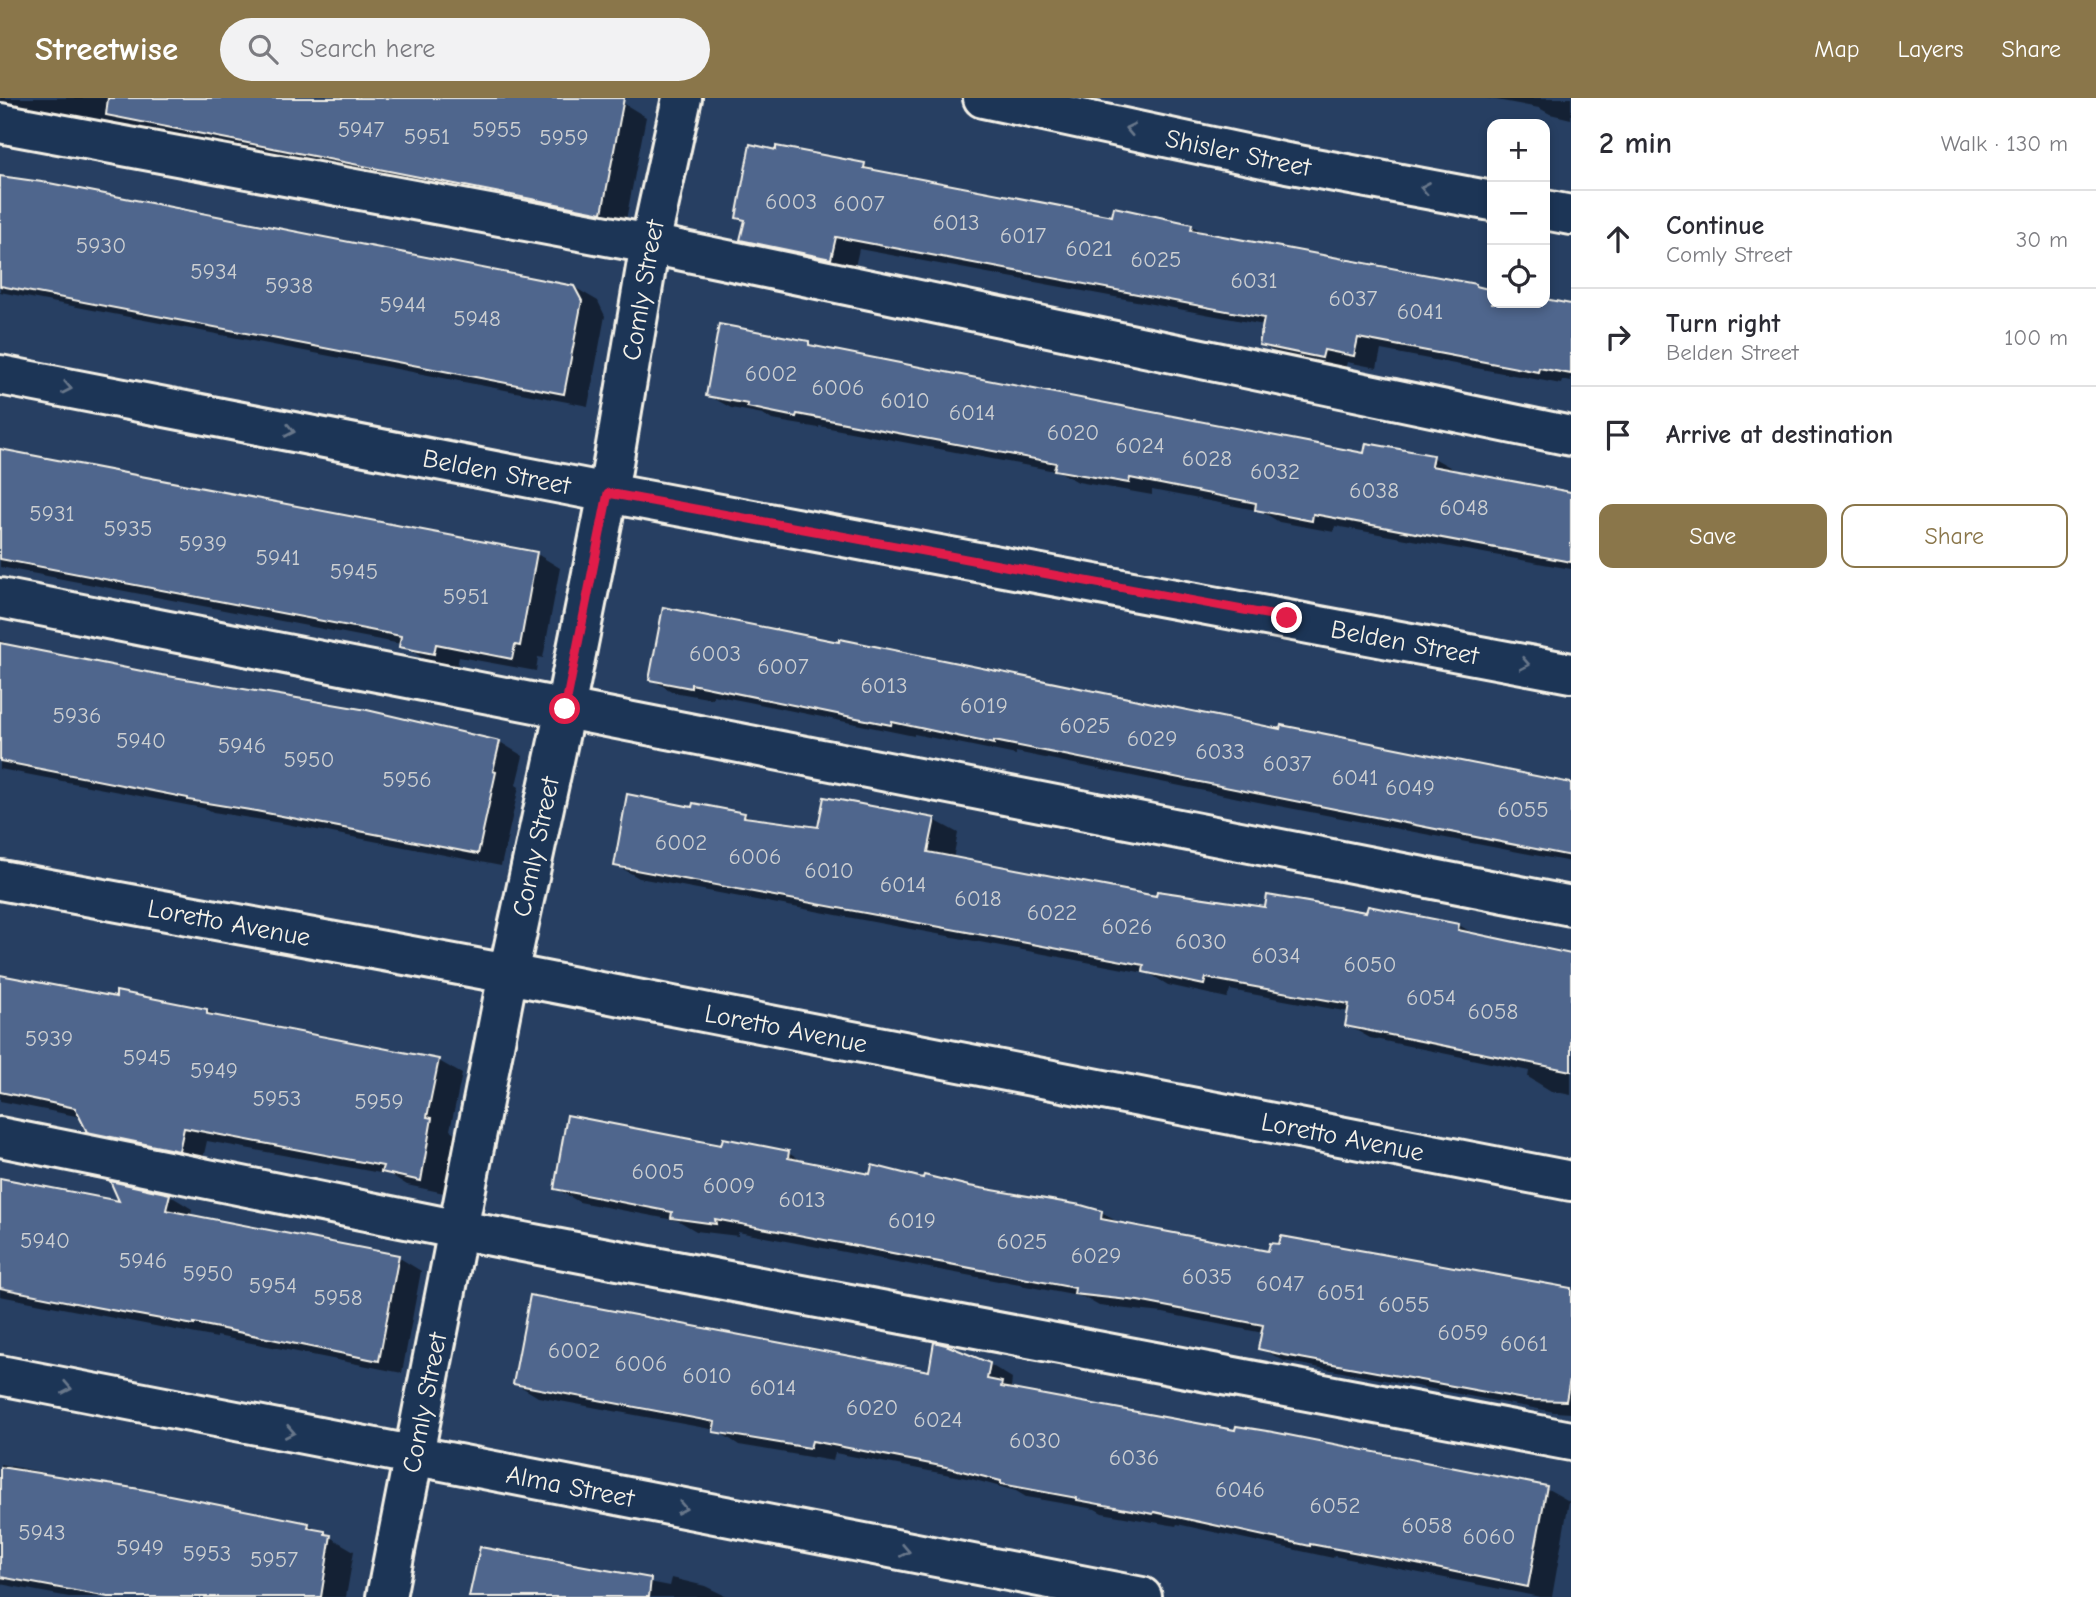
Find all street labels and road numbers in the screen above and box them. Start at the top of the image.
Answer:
street label: Shisler Street [1163,123,1315,183]
street label: Comly Street [617,216,671,363]
street label: Belden Street [420,443,574,502]
street label: Belden Street [1328,614,1483,672]
street label: Comly Street [507,773,566,920]
street label: Loretto Avenue [145,894,313,953]
street label: Loretto Avenue [702,999,870,1060]
street label: Loretto Avenue [1259,1107,1426,1168]
street label: Comly Street [397,1329,454,1476]
street label: Alma Street [504,1460,638,1514]

